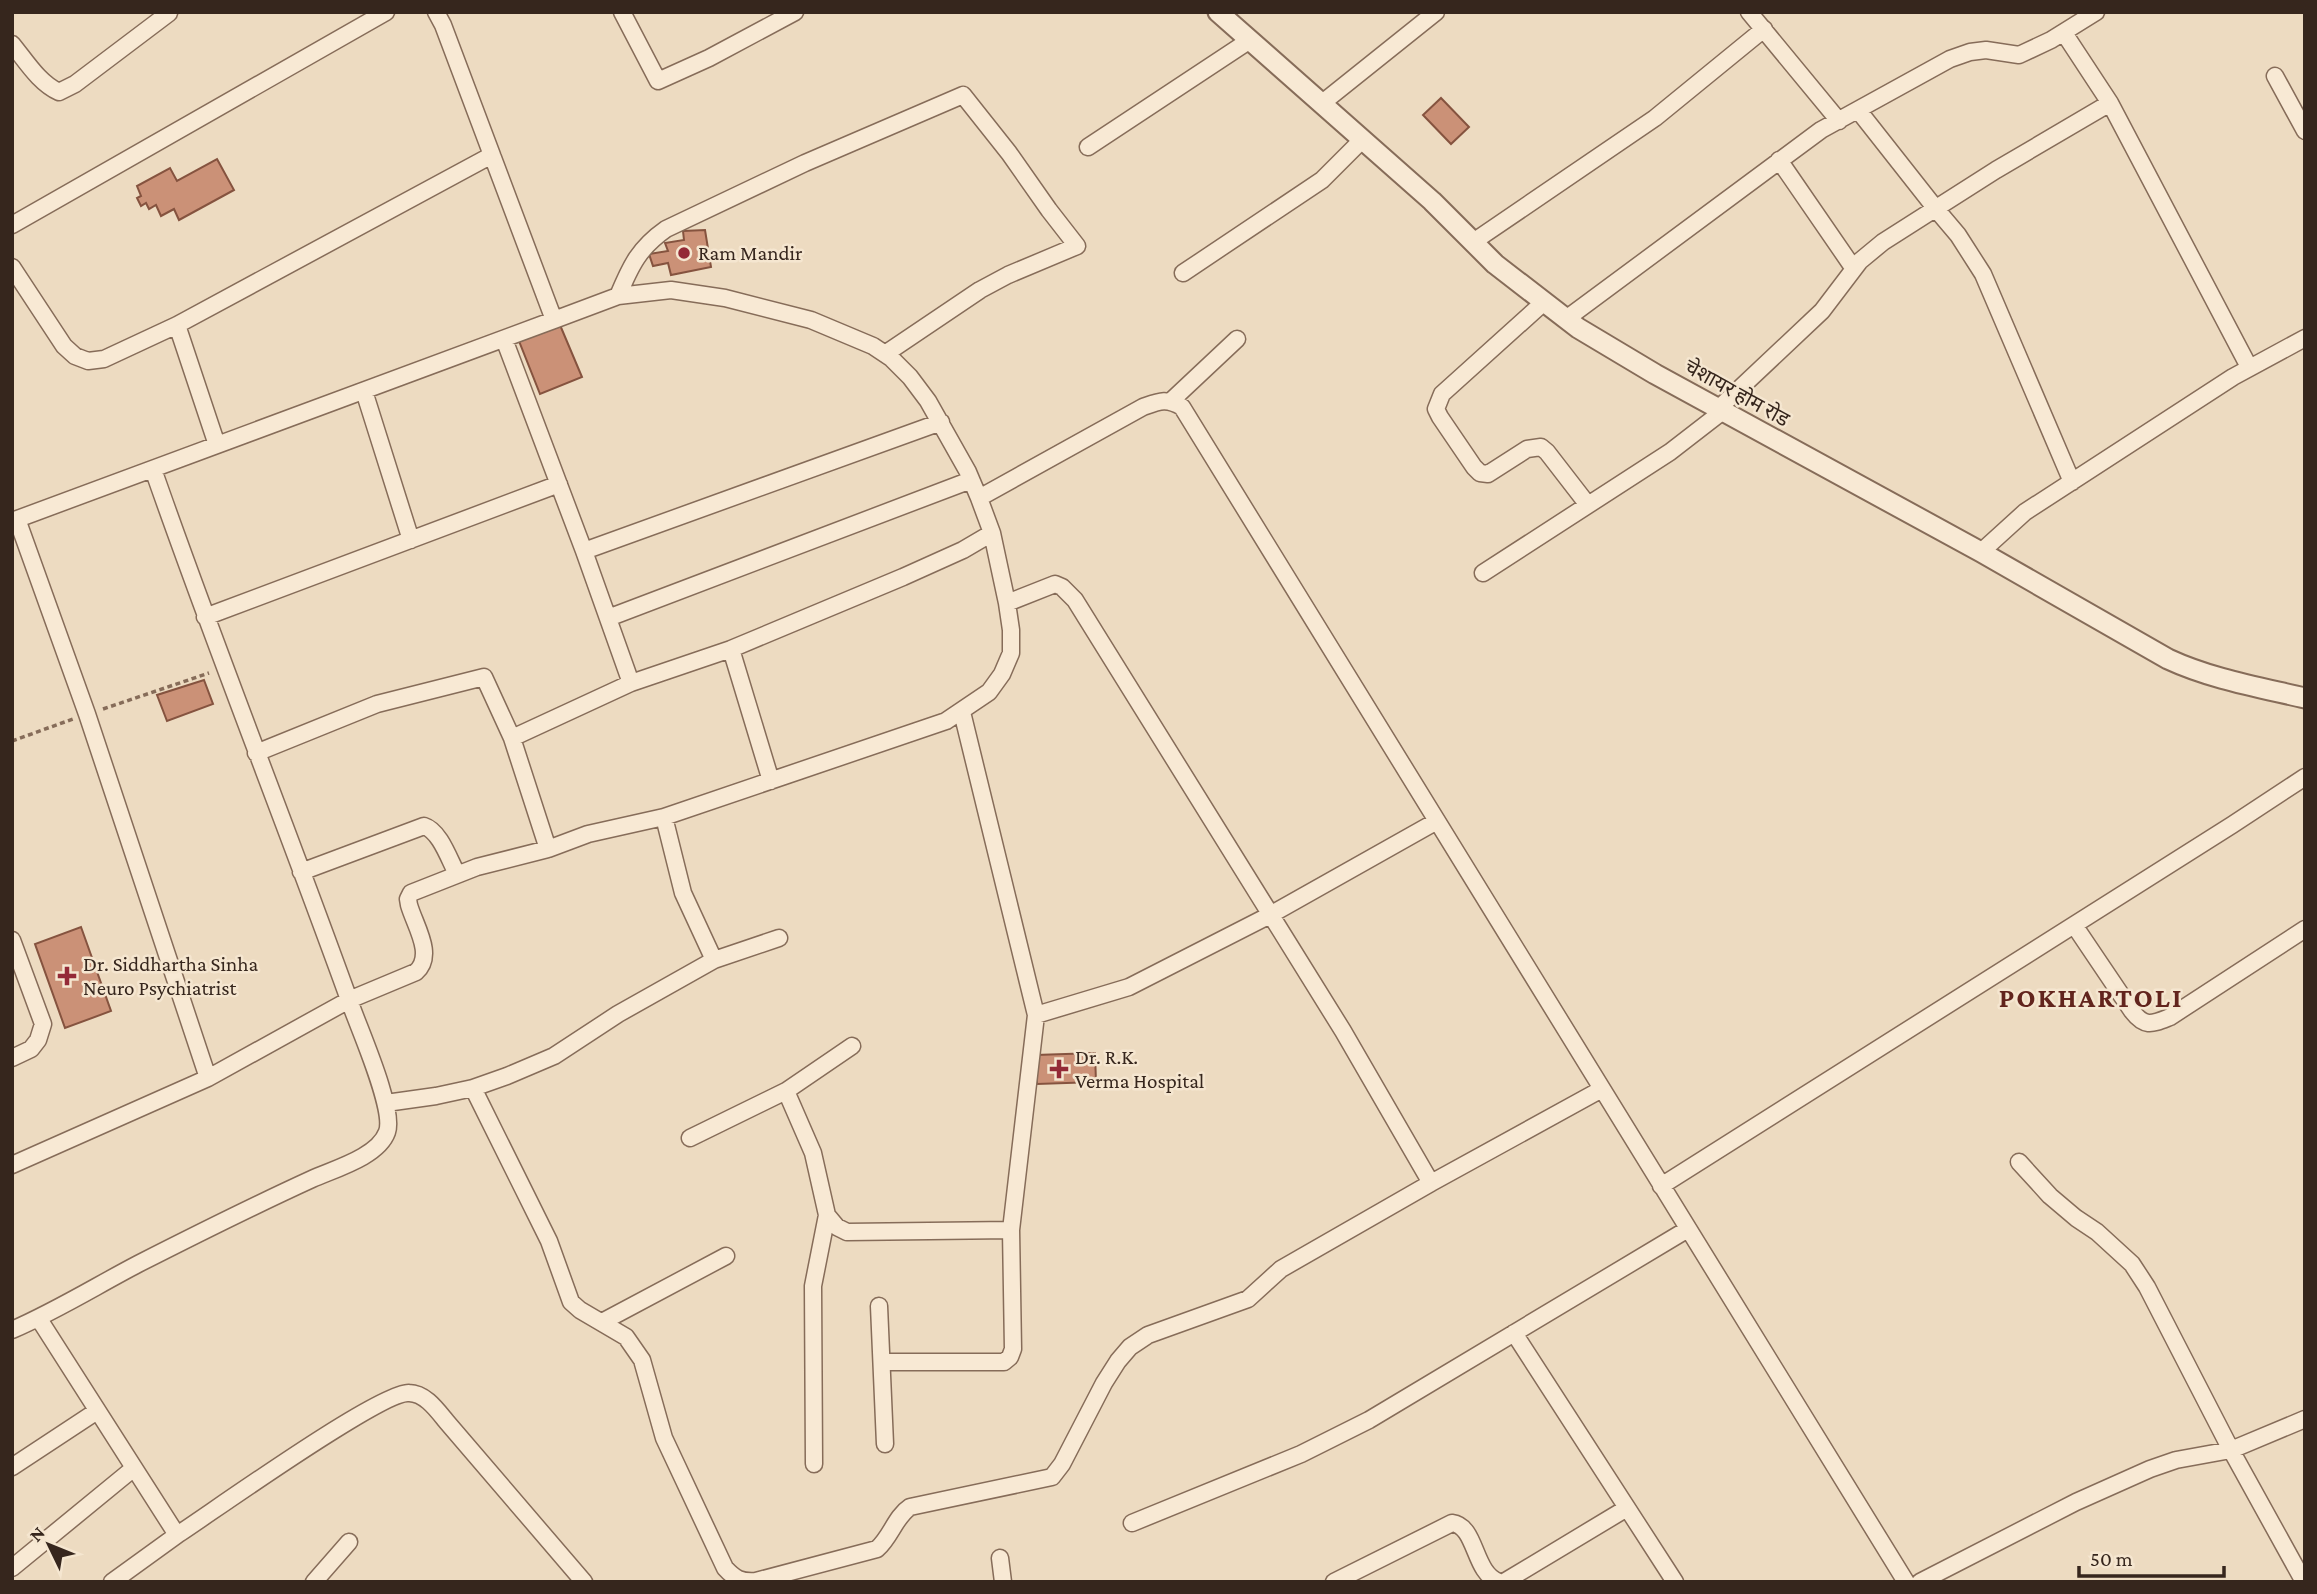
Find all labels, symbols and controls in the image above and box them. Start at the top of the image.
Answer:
place label: Ram Mandir [698,241,803,265]
marker: Ram Mandir [676,245,692,261]
street label: चेशायर होम रोड [1680,354,1794,432]
place label: Dr. Siddhartha Sinha Neuro Psychiatrist [83,952,258,1000]
marker: Dr. Siddhartha Sinha Neuro Psychiatrist [57,966,77,986]
district label: POKHARTOLI [1999,982,2183,1013]
place label: Dr. R.K. Verma Hospital [1075,1045,1204,1093]
marker: Dr. R.K. Verma Hospital [1049,1059,1069,1079]
north arrow [14,1510,84,1580]
text: N [25,1522,49,1546]
scale bar [2079,1534,2224,1578]
text: 50 m [2090,1547,2133,1571]

